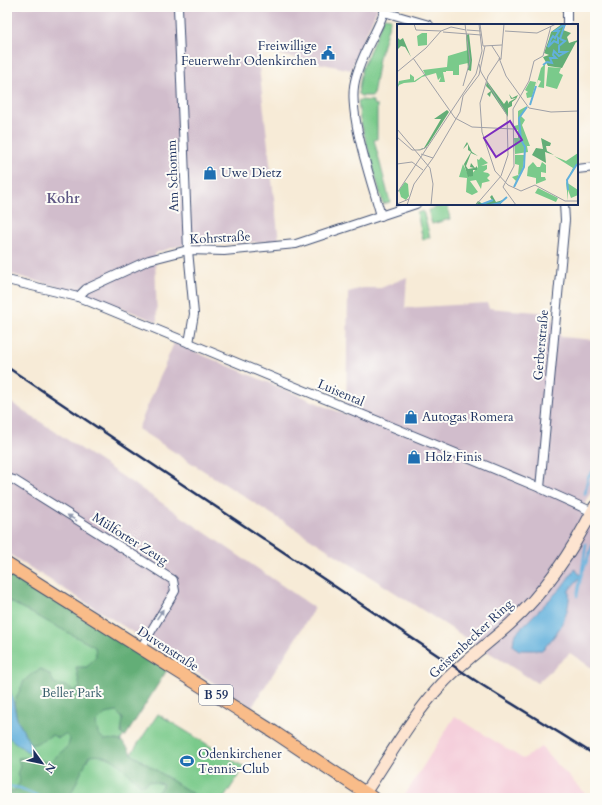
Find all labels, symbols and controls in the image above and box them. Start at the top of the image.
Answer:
inset map [397,24,578,205]
place label: Freiwillige Feuerwehr Odenkirchen [181,37,318,70]
public building icon: Freiwillige Feuerwehr Odenkirchen [320,45,336,61]
street label: Am Schomm [163,140,183,212]
place label: Uwe Dietz [221,164,282,182]
shop icon: Uwe Dietz [202,165,218,181]
district label: Kohr [46,189,80,208]
street label: Kohrstraße [189,227,251,249]
street label: Gerberstraße [529,309,553,381]
street label: Luisental [315,375,368,411]
place label: Autogas Romera [422,408,514,426]
shop icon: Autogas Romera [403,409,419,425]
place label: Holz Finis [425,448,482,466]
shop icon: Holz Finis [406,449,422,465]
street label: Mülforter Zeug [89,509,172,570]
one-way arrow [66,514,78,521]
street label: Geistenbecker Ring [425,595,517,683]
one-way arrow [157,609,164,620]
street label: Duvenstraße [134,622,202,676]
park label: Beller Park [42,684,102,702]
road number: B 59 [199,685,233,705]
north arrow [22,743,62,783]
place label: Odenkirchener Tennis-Club [198,745,282,778]
sports icon: Odenkirchener Tennis-Club [179,753,195,769]
text: N [41,760,59,777]

